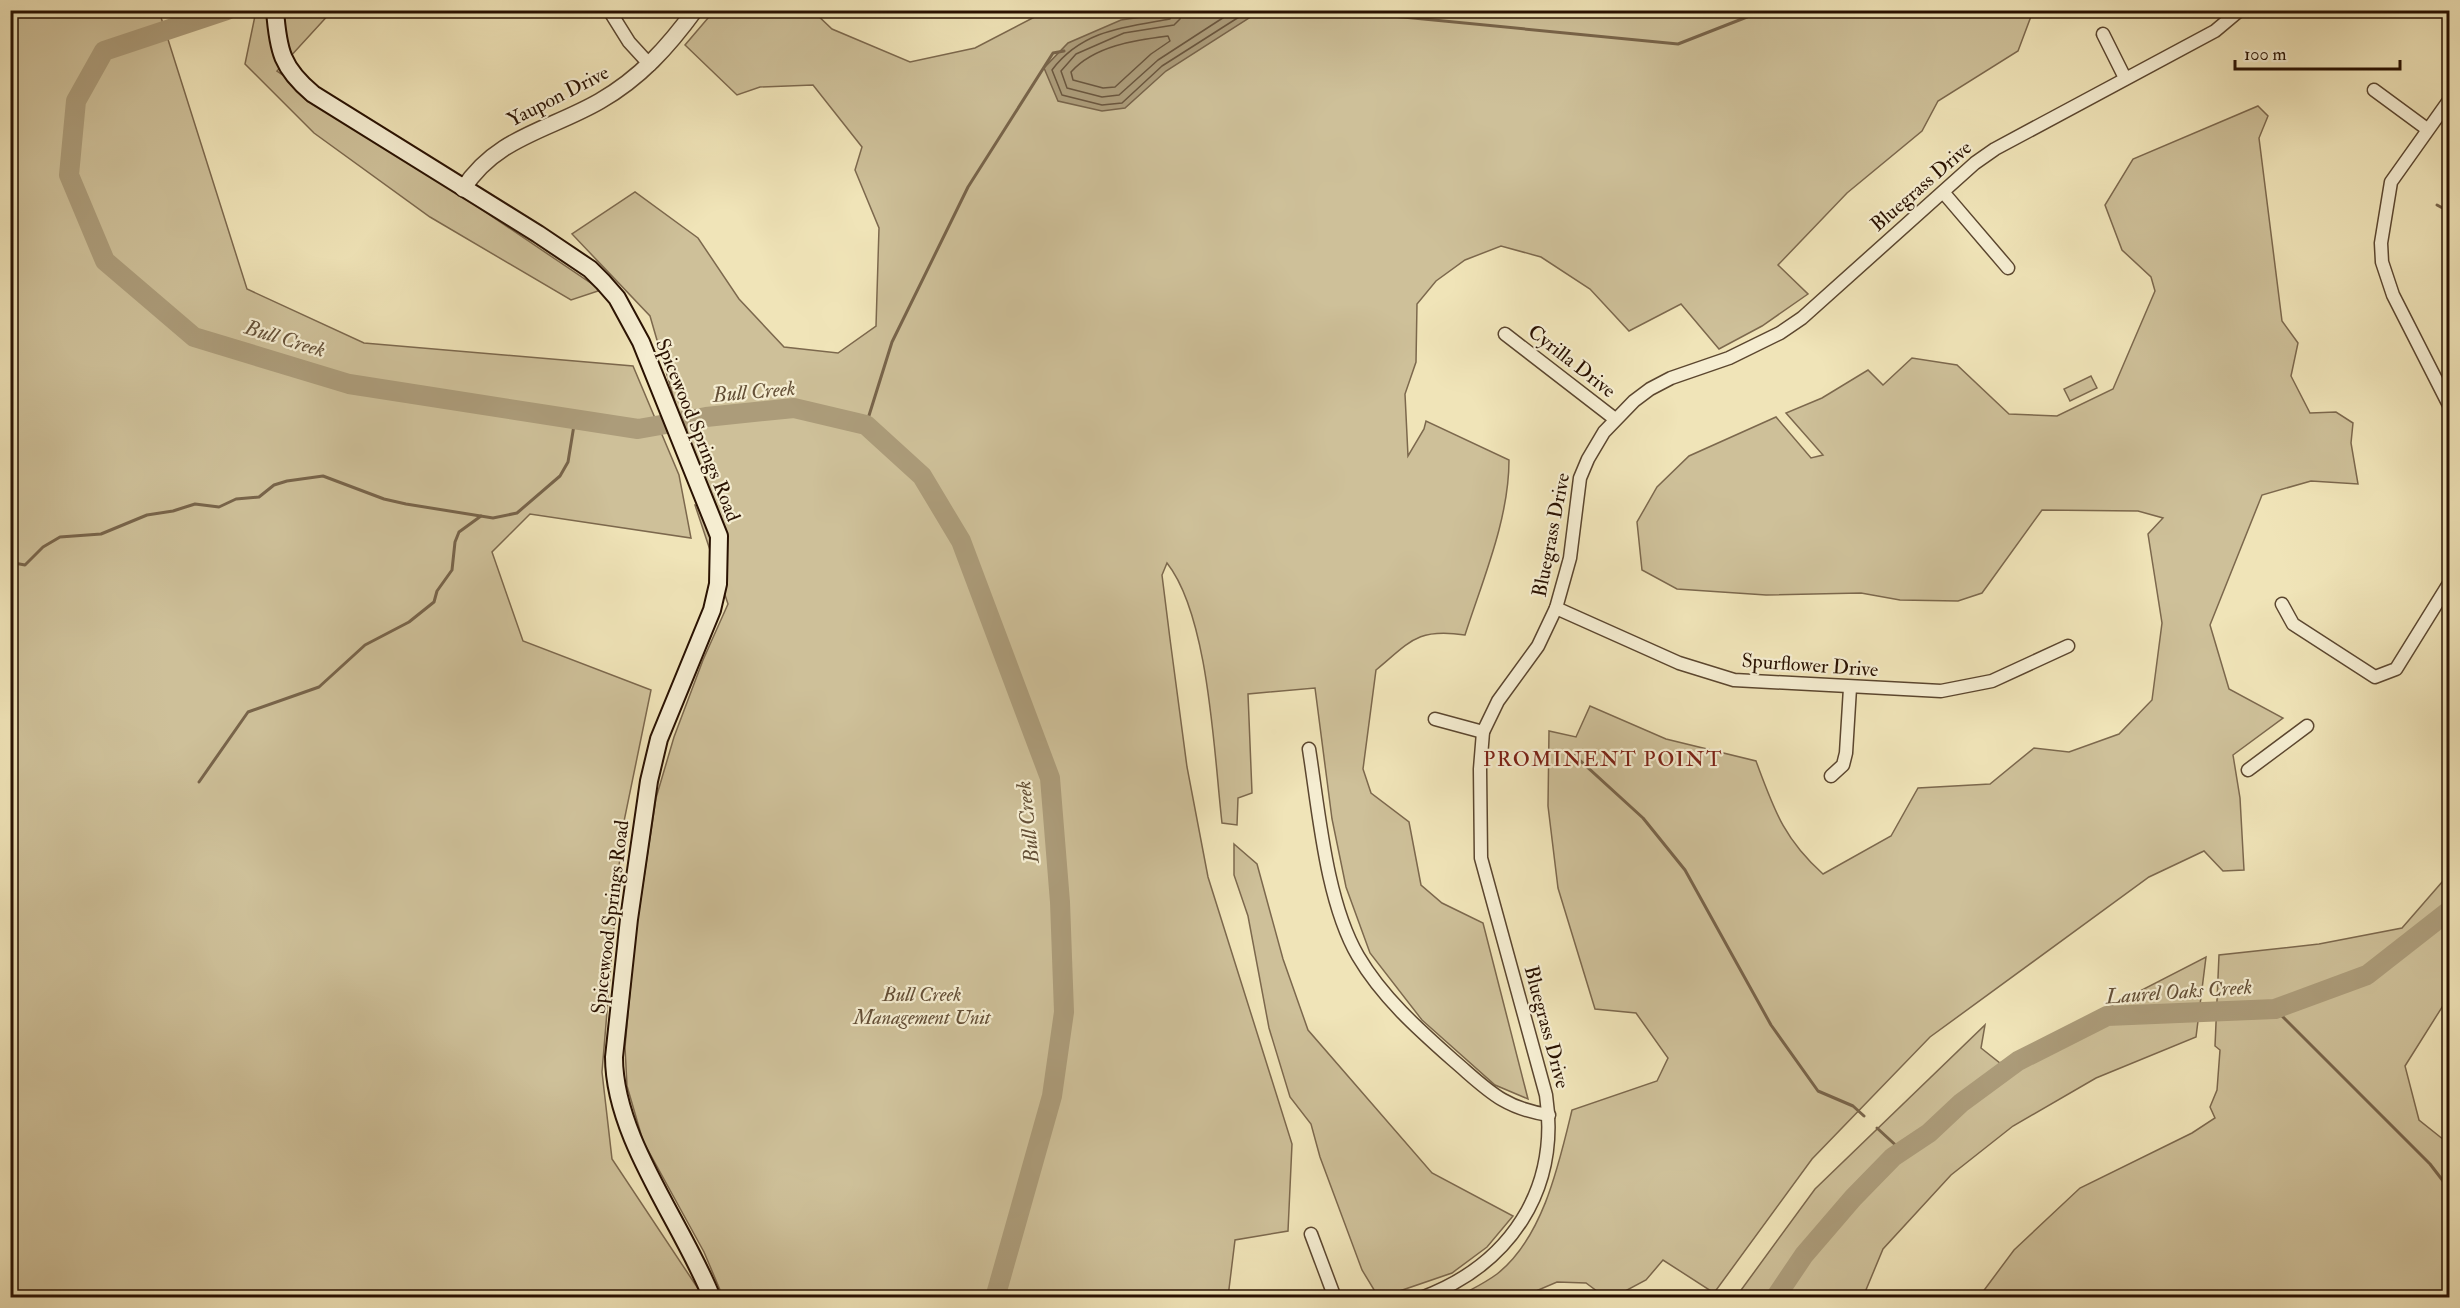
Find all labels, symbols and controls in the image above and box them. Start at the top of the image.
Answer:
scale bar [2235,33,2400,71]
text: 100 m [2244,43,2287,66]
street label: Yaupon Drive [503,60,613,133]
street label: Bluegrass Drive [1865,135,1977,237]
water label: Bull Creek [240,314,329,364]
street label: Cyrilla Drive [1523,319,1621,403]
street label: Spicewood Springs Road [649,335,746,526]
water label: Bull Creek [711,375,796,409]
street label: Bluegrass Drive [1527,471,1575,599]
street label: Spurflower Drive [1741,648,1879,683]
district label: PROMINENT POINT [1483,746,1723,773]
water label: Bull Creek [1010,779,1046,866]
street label: Spicewood Springs Road [586,818,635,1016]
street label: Bluegrass Drive [1519,963,1575,1091]
water label: Laurel Oaks Creek [2104,973,2253,1011]
park label: Bull Creek Management Unit [852,982,992,1030]

